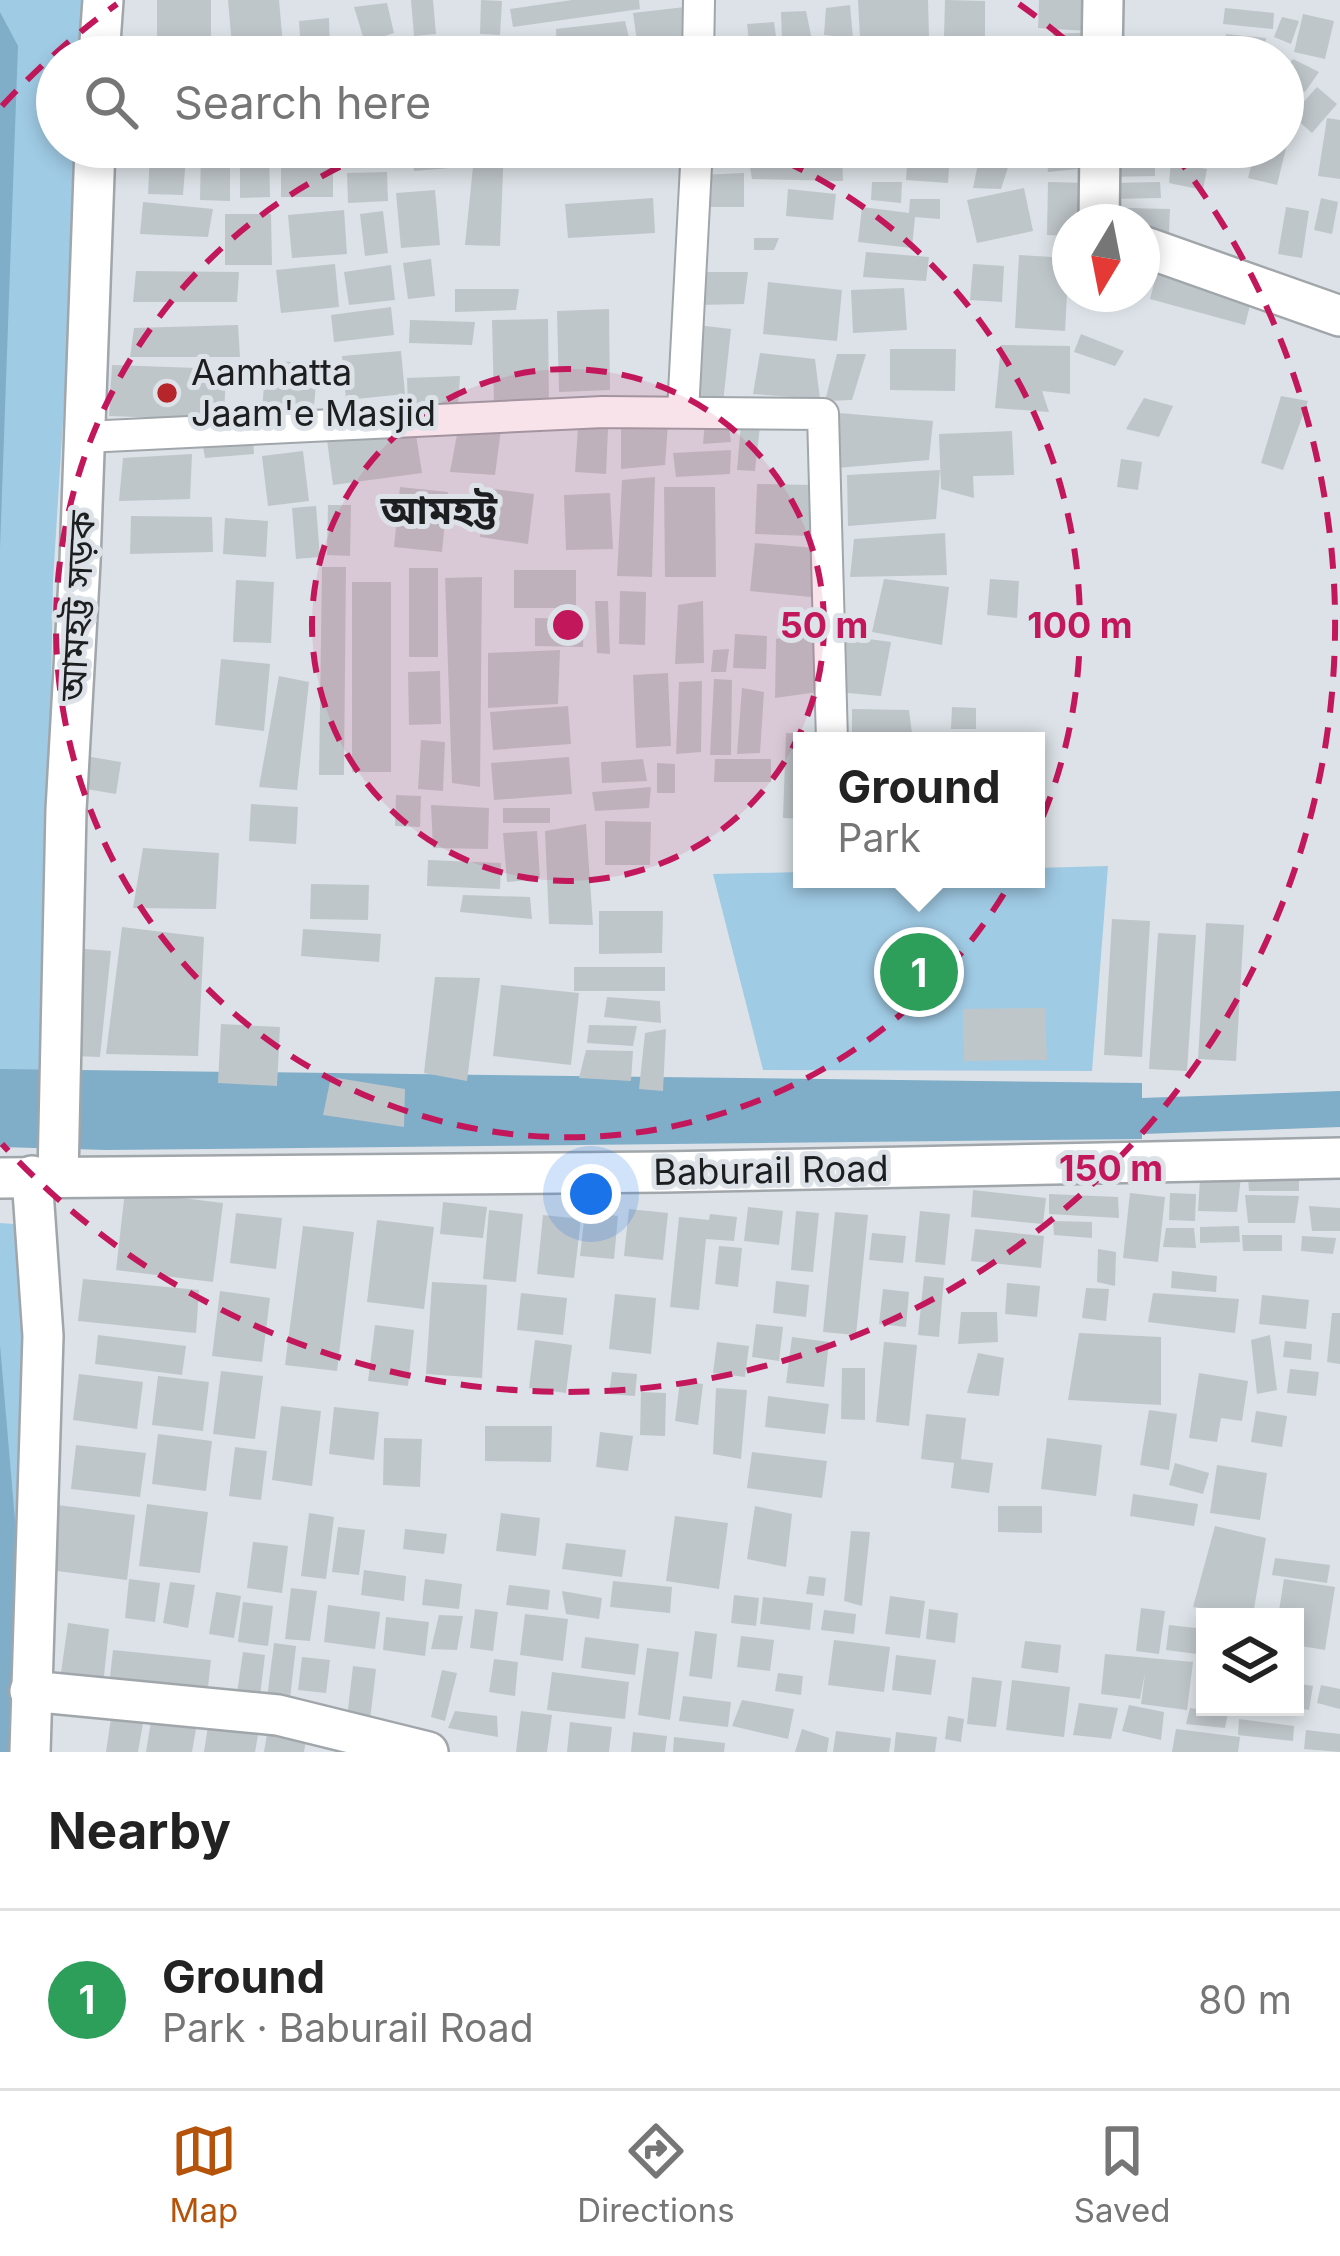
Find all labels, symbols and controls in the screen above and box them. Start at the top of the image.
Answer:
search box [36,36,1304,168]
icon: search [78,69,144,135]
text: Search here [174,75,431,130]
north arrow [1052,204,1160,312]
place label: Aamhatta Jaam'e Masjid [191,350,436,435]
marker: Aamhatta Jaam'e Masjid [154,380,180,406]
district label: আমহট্ট [380,486,498,533]
street label: আমহট্ট সড়ক [50,509,104,703]
text: 50 m [780,603,868,647]
text: 100 m [1027,603,1133,647]
centre of rings [547,604,589,646]
popup [793,732,1045,888]
text: Ground [838,759,1001,814]
text: Park [838,814,921,861]
pin: 1 [880,927,958,1017]
street label: Baburail Road [653,1146,889,1194]
text: 150 m [1059,1146,1163,1190]
your location [561,1164,621,1224]
map controls [1196,1608,1304,1716]
button: layers [1196,1608,1304,1716]
text: Nearby [48,1800,231,1861]
text: Ground [162,1949,325,2004]
text: 1 [79,1976,95,2023]
text: 80 m [1198,1976,1292,2023]
text: Park · Baburail Road [162,2004,534,2051]
tab: Map [170,2118,238,2230]
tab: Directions [577,2118,735,2230]
tab: Saved [1074,2118,1170,2230]

